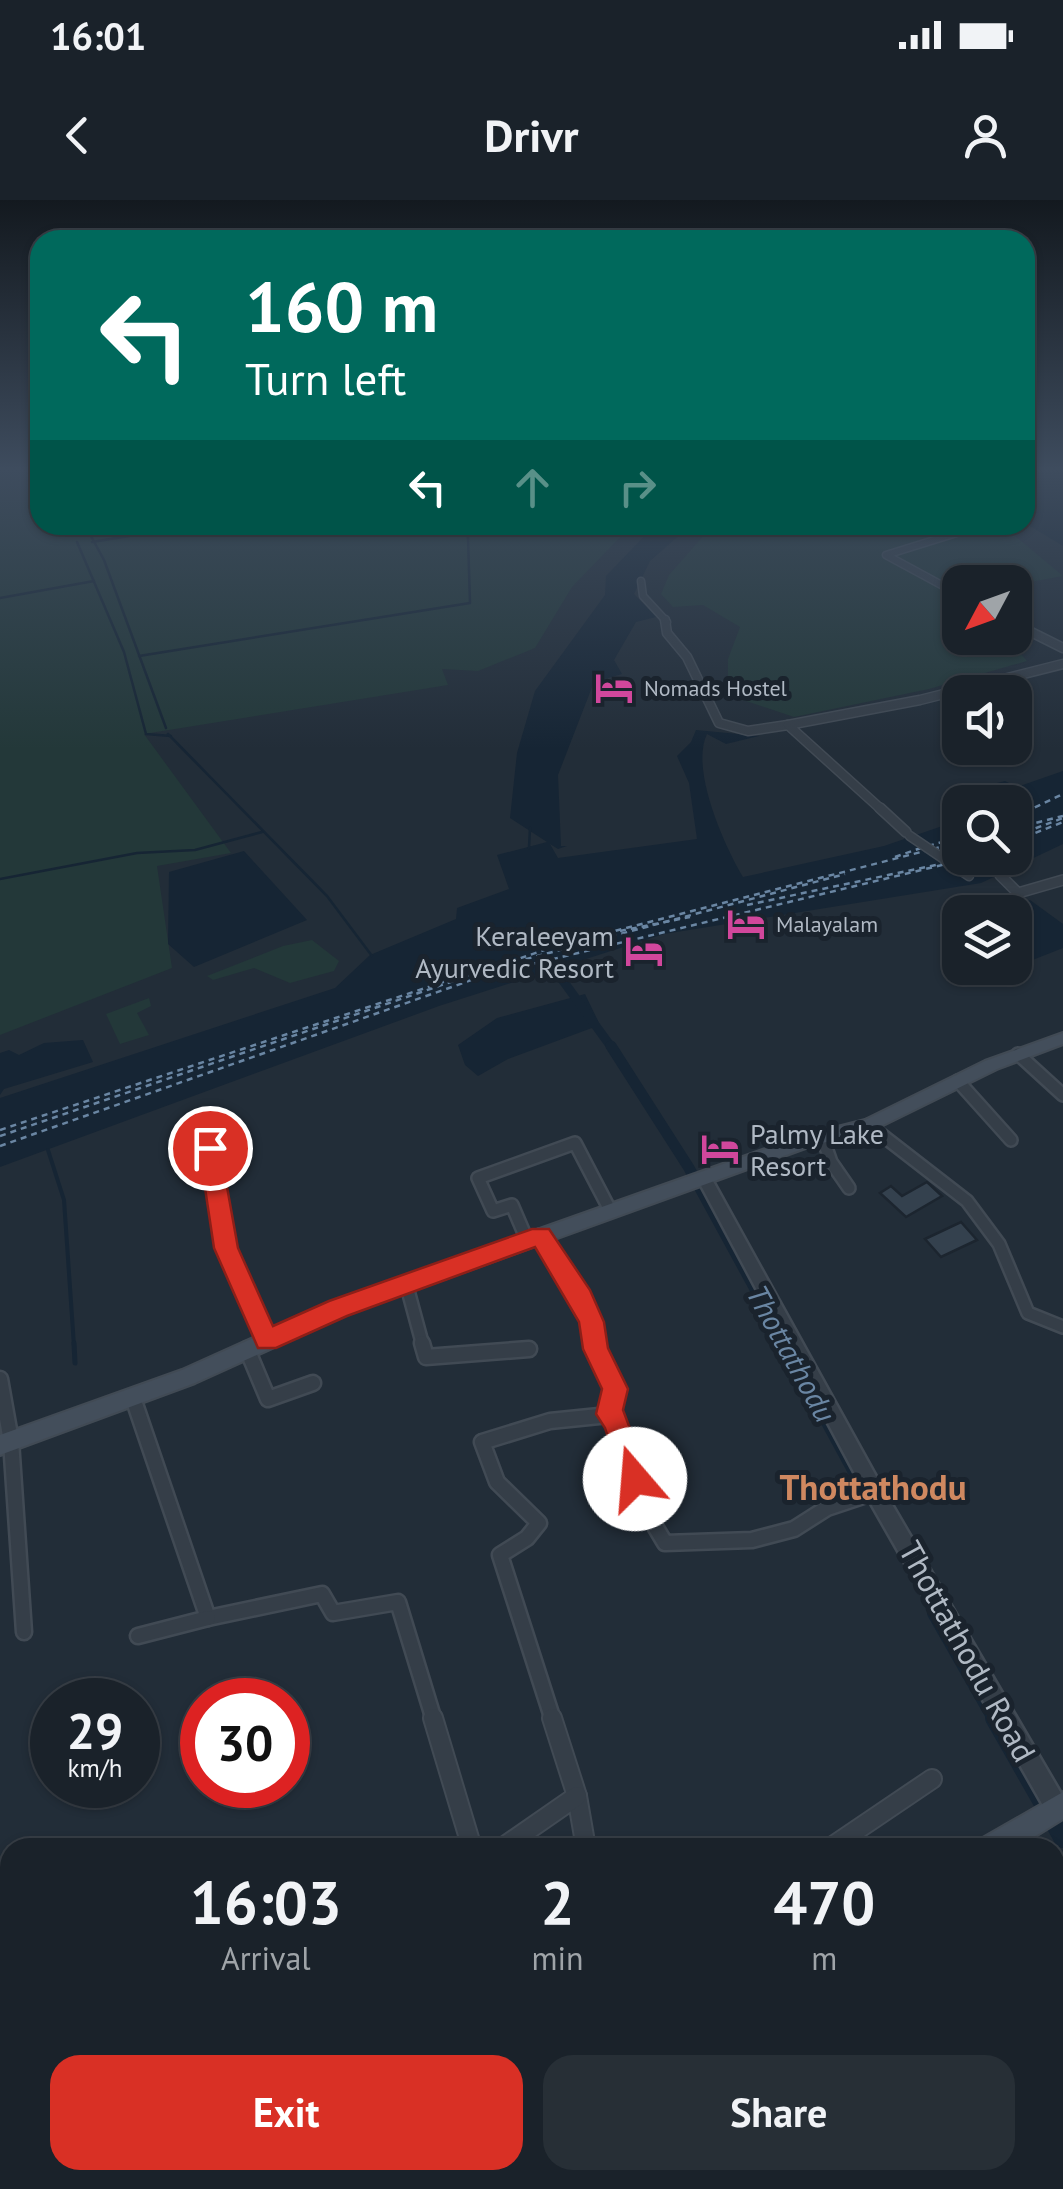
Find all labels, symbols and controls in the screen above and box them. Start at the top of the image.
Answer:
text: 16:01 [50,11,146,60]
text: Drivr [484,106,579,164]
icon: back [50,108,105,163]
icon: person [958,108,1013,163]
text: 160 m [245,261,438,351]
icon: left [80,270,210,400]
text: Turn left [245,349,406,407]
icon: left [400,460,455,515]
icon: ahead [505,460,560,515]
icon: right [610,460,665,515]
north arrow [942,565,1032,655]
map controls [942,565,1032,985]
hotel icon: Nomads Hostel [593,667,635,709]
place label: Nomads Hostel [644,674,788,702]
button: sound [942,675,1032,765]
button: search [942,785,1032,875]
button: layers [942,895,1032,985]
hotel icon: Malayalam [725,903,767,945]
place label: Malayalam [776,910,878,938]
place label: Keraleeyam Ayurvedic Resort [415,917,614,986]
hotel icon: Keraleeyam Ayurvedic Resort [623,930,665,972]
pin [168,1106,253,1191]
place label: Palmy Lake Resort [750,1115,884,1184]
icon: arrive [183,1121,238,1176]
hotel icon: Palmy Lake Resort [699,1128,741,1170]
water label: Thottathodu [738,1278,846,1428]
position arrow [583,1427,687,1531]
district label: Thottathodu [779,1464,967,1510]
street label: Thottathodu Road [890,1533,1046,1769]
speed limit sign: 30 [180,1678,310,1808]
text: 29 [67,1698,123,1763]
text: km/h [68,1752,122,1784]
text: 16:03 [190,1863,342,1941]
text: 2 [541,1863,575,1941]
text: 470 [773,1863,875,1941]
text: Arrival [221,1937,311,1979]
text: min [532,1937,584,1979]
text: m [811,1937,837,1979]
button: Exit [50,2055,523,2170]
button: Share [543,2055,1015,2170]

